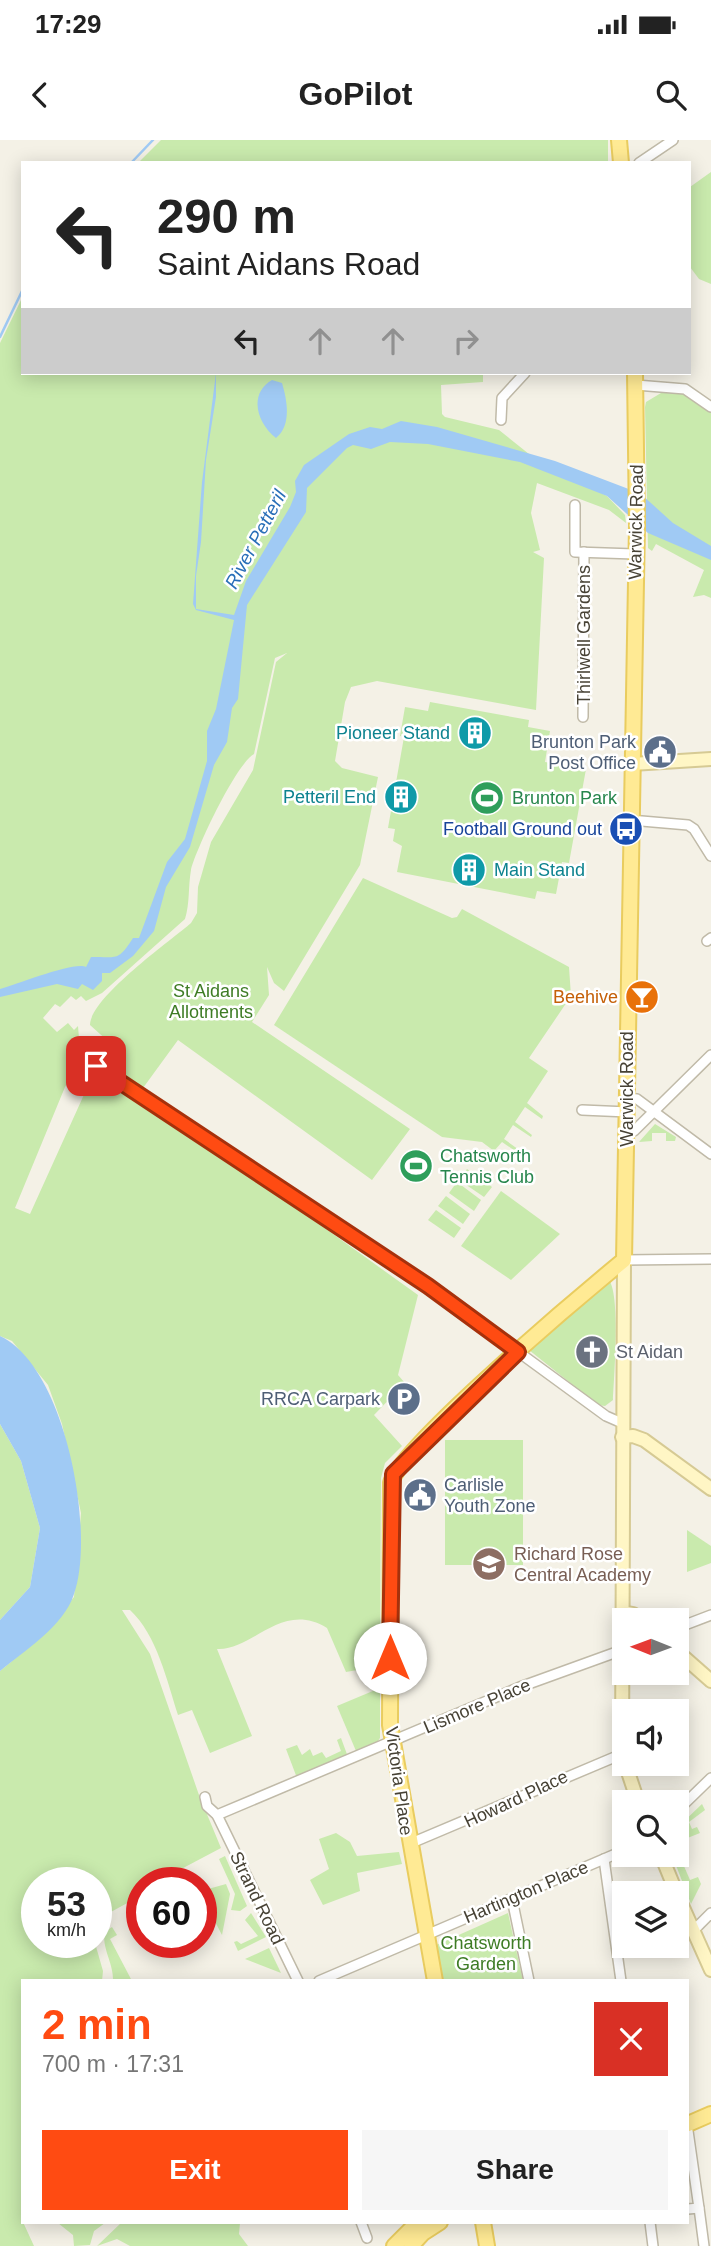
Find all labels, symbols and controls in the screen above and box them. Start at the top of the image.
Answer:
text: 17:29 [35,9,102,39]
icon: back [21,76,59,114]
text: GoPilot [299,76,412,112]
icon: search [652,76,690,114]
icon: left [42,189,133,280]
text: 290 m [157,189,296,243]
text: Saint Aidans Road [157,246,420,282]
icon: left [228,322,266,360]
icon: ahead [301,322,339,360]
icon: ahead [374,322,412,360]
icon: right [447,322,485,360]
street label: Warwick Road [625,464,647,580]
water label: River Petteril [221,486,291,592]
street label: Thirlwell Gardens [574,565,594,705]
building icon: Pioneer Stand [456,714,494,752]
place label: Pioneer Stand [336,723,450,743]
place label: Brunton Park Post Office [531,732,637,773]
public building icon: Brunton Park Post Office [641,733,679,771]
building icon: Petteril End [382,778,420,816]
sports icon: Brunton Park [468,779,506,817]
place label: Petteril End [283,787,376,807]
place label: Brunton Park [512,788,618,808]
bus stop icon: Football Ground out [607,810,645,848]
place label: Football Ground out [443,819,602,839]
building icon: Main Stand [450,851,488,889]
place label: Main Stand [494,860,585,880]
bar icon: Beehive [623,978,661,1016]
park label: St Aidans Allotments [169,981,253,1022]
place label: Beehive [553,987,618,1007]
street label: Warwick Road [617,1031,637,1147]
pin [66,1036,126,1096]
icon: arrive [77,1047,115,1085]
place label: Chatsworth Tennis Club [440,1146,534,1187]
sports icon: Chatsworth Tennis Club [397,1147,435,1185]
church icon: St Aidan [573,1333,611,1371]
place label: St Aidan [616,1342,683,1362]
parking icon: RRCA Carpark [385,1380,423,1418]
place label: RRCA Carpark [261,1389,381,1409]
place label: Carlisle Youth Zone [444,1475,535,1516]
public building icon: Carlisle Youth Zone [401,1476,439,1514]
place label: Richard Rose Central Academy [514,1544,651,1585]
school or university icon: Richard Rose Central Academy [470,1545,508,1583]
north arrow [612,1608,690,1685]
map controls [612,1608,689,1958]
position arrow [353,1621,427,1695]
street label: Lismore Place [421,1675,533,1737]
button: sound [612,1699,689,1776]
street label: Victoria Place [381,1725,417,1837]
street label: Howard Place [461,1766,571,1832]
button: search [612,1790,689,1867]
street label: Strand Road [226,1848,288,1948]
street label: Hartington Place [461,1857,591,1927]
speed limit sign: 60 [126,1867,217,1958]
button: layers [612,1881,689,1958]
text: 53 [47,1884,86,1923]
text: km/h [47,1920,86,1940]
park label: Chatsworth Garden [440,1933,532,1974]
text: 2 min [42,2001,152,2048]
button: close [594,2002,668,2076]
text: 700 m · 17:31 [42,2051,184,2077]
button: Exit [42,2130,348,2210]
button: Share [362,2130,668,2210]

